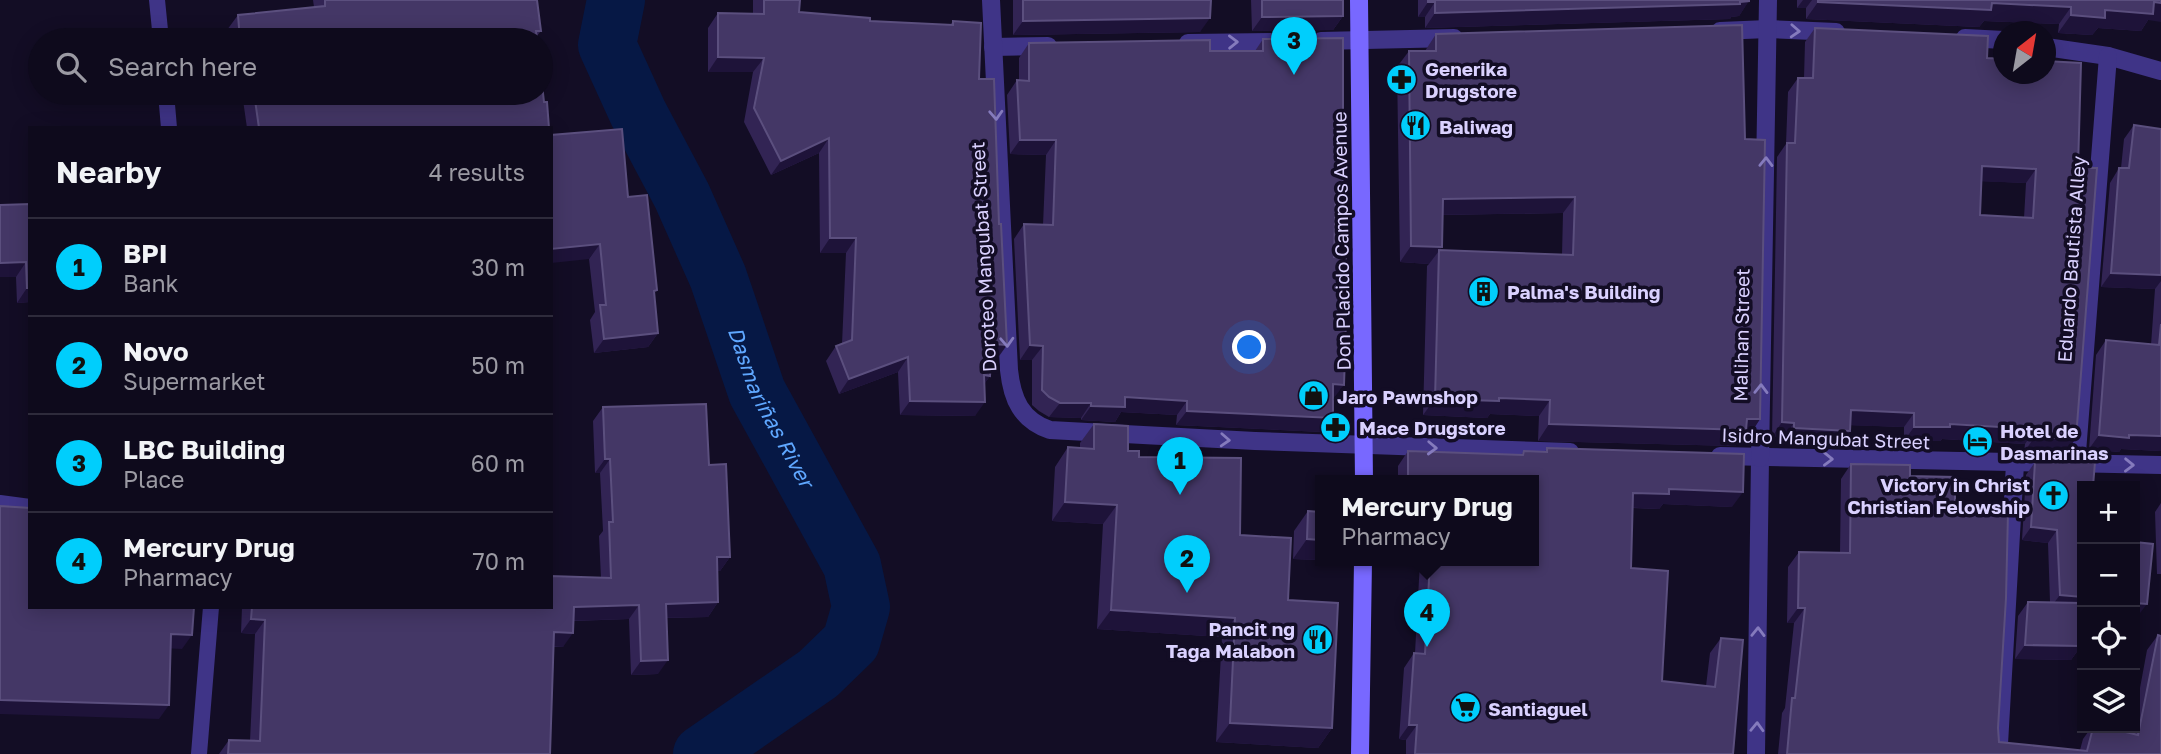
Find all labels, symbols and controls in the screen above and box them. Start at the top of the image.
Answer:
pin: 3 [1271,17,1317,75]
north arrow [1993,21,2056,84]
one-way arrow [1790,23,1801,38]
search box [28,28,553,105]
one-way arrow [1228,35,1239,50]
icon: search [52,48,90,86]
text: Search here [108,51,257,82]
place label: Generika Drugstore [1425,57,1517,102]
pharmacy icon: Generika Drugstore [1385,62,1419,96]
restaurant icon: Baliwag [1399,109,1433,143]
one-way arrow [989,110,1004,121]
street label: Don Placido Campos Avenue [1327,111,1355,371]
place label: Baliwag [1439,115,1513,138]
street label: Doroteo Mangubat Street [965,141,1001,373]
text: Nearby [56,154,161,190]
street label: Eduardo Bautista Alley [2052,155,2090,363]
one-way arrow [1758,156,1774,167]
text: 4 results [429,158,525,186]
text: BPI [123,238,168,269]
text: 1 [73,253,85,281]
text: 30 m [471,253,525,281]
street label: Malihan Street [1728,268,1754,402]
text: Bank [123,269,179,297]
building icon: Palma's Building [1467,274,1501,308]
place label: Palma's Building [1507,280,1661,303]
water label: Dasmariñas River [723,323,821,494]
your location [1232,330,1266,364]
text: Novo [123,336,189,367]
one-way arrow [1000,337,1015,348]
text: 2 [72,351,86,379]
text: 50 m [471,351,525,379]
text: Supermarket [123,367,266,395]
shop icon: Jaro Pawnshop [1297,379,1331,413]
one-way arrow [1754,384,1769,395]
place label: Jaro Pawnshop [1337,385,1478,408]
pharmacy icon: Mace Drugstore [1319,410,1353,444]
place label: Mace Drugstore [1359,416,1506,439]
place label: Hotel de Dasmarinas [2000,419,2109,464]
street label: Isidro Mangubat Street [1721,423,1931,453]
hotel icon: Hotel de Dasmarinas [1960,424,1994,458]
one-way arrow [1220,432,1231,447]
text: LBC Building [123,434,285,465]
pin: 1 [1157,437,1203,495]
one-way arrow [1427,440,1438,455]
text: 3 [72,449,86,477]
text: 60 m [471,449,525,477]
one-way arrow [1823,452,1834,467]
one-way arrow [2124,457,2135,473]
text: Place [123,465,184,493]
place label: Victory in Christ Christian Felowship [1847,473,2030,518]
popup [1315,475,1539,566]
church icon: Victory in Christ Christian Felowship [2036,478,2070,512]
map controls [2077,481,2140,733]
button: + [2077,481,2140,544]
text: Mercury Drug [1341,491,1513,522]
text: Pharmacy [1341,522,1451,550]
text: Mercury Drug [123,532,295,563]
pin: 2 [1164,535,1210,593]
button: − [2077,544,2140,607]
text: 4 [72,547,86,575]
text: 70 m [472,547,525,575]
text: Pharmacy [123,563,232,591]
pin: 4 [1404,589,1450,647]
button: locate [2077,607,2140,670]
place label: Pancit ng Taga Malabon [1166,617,1295,662]
restaurant icon: Pancit ng Taga Malabon [1301,622,1335,656]
one-way arrow [1751,626,1766,637]
button: layers [2077,670,2140,733]
supermarket icon: Santiaguel [1448,691,1482,725]
place label: Santiaguel [1488,697,1588,720]
one-way arrow [1749,721,1765,732]

